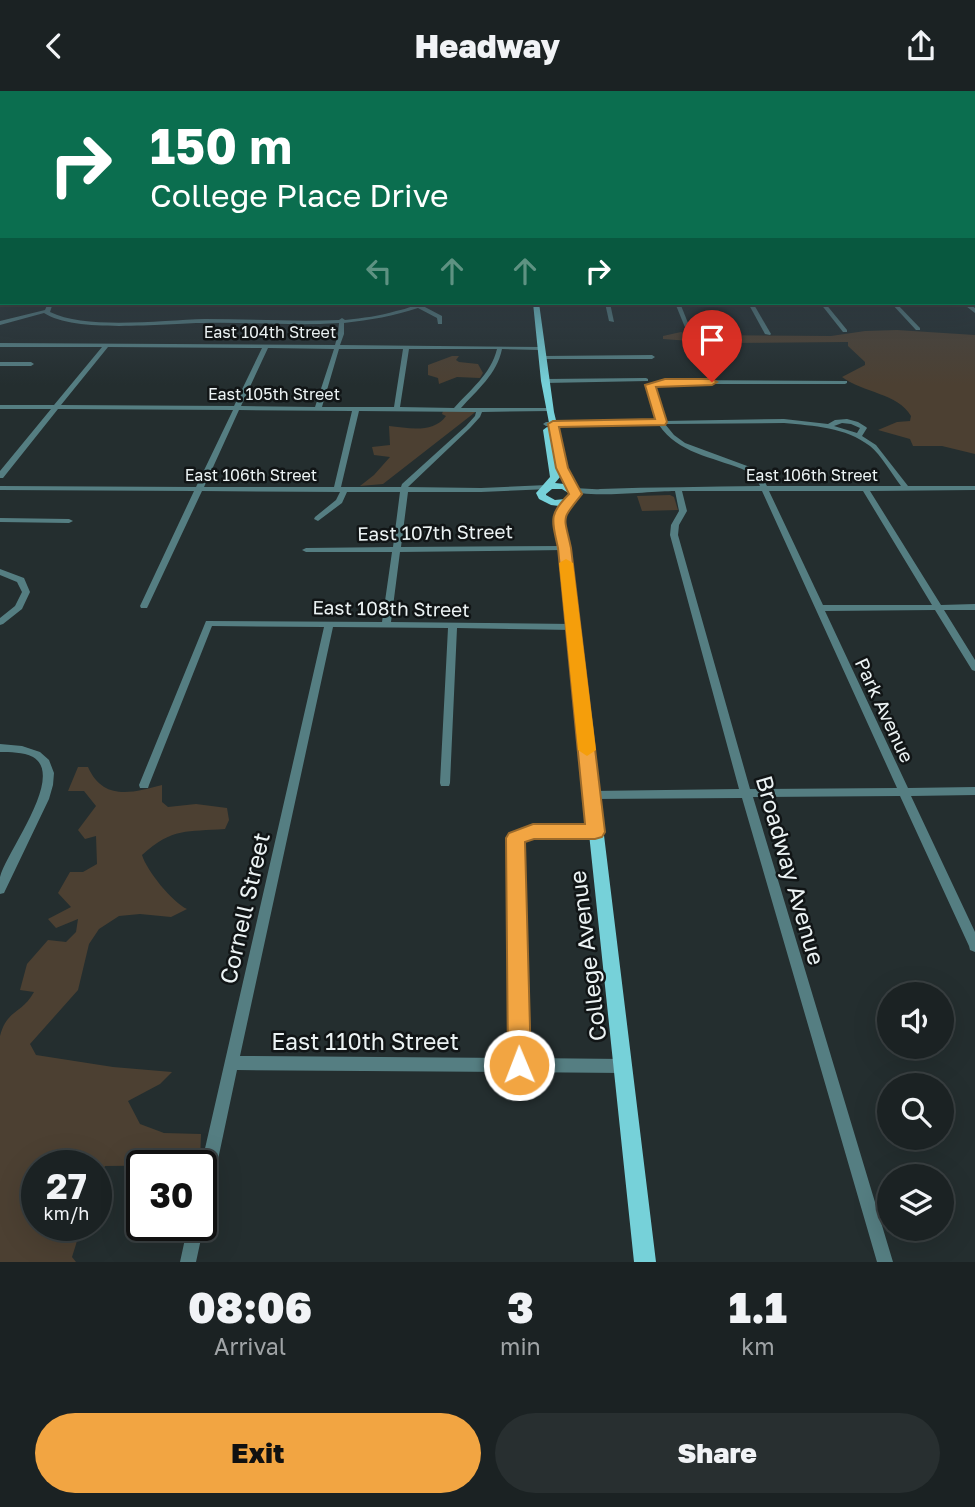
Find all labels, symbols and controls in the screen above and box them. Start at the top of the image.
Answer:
icon: back [35,27,73,65]
text: Headway [415,27,560,65]
icon: share [902,27,940,65]
text: 150 m [150,116,292,175]
icon: right [35,119,126,210]
text: College Place Drive [150,176,449,214]
icon: left [360,252,398,290]
icon: ahead [433,252,471,290]
icon: ahead [506,252,544,290]
icon: right [579,252,617,290]
pin [682,310,742,382]
icon: arrive [693,321,731,359]
street label: East 104th Street [204,322,336,342]
street label: East 105th Street [208,384,340,404]
street label: East 106th Street [185,465,317,485]
street label: East 106th Street [746,465,878,485]
street label: East 107th Street [357,519,513,545]
street label: East 108th Street [312,595,470,621]
street label: Park Avenue [851,654,919,766]
street label: Broadway Avenue [751,772,831,968]
street label: Cornell Street [213,830,275,986]
street label: College Avenue [563,869,611,1043]
map controls [877,982,954,1241]
button: sound [877,982,954,1059]
street label: East 110th Street [271,1027,459,1055]
position arrow [482,1028,556,1102]
button: search [877,1073,954,1150]
speed limit sign: 30 [126,1150,217,1241]
button: layers [877,1164,954,1241]
text: 27 [46,1165,87,1207]
text: km/h [44,1202,89,1224]
text: 08:06 [188,1282,312,1332]
text: 3 [507,1282,534,1332]
text: 1.1 [729,1282,787,1332]
text: Arrival [214,1332,286,1360]
text: min [500,1332,541,1360]
text: km [741,1332,775,1360]
button: Exit [35,1413,481,1493]
button: Share [495,1413,940,1493]

